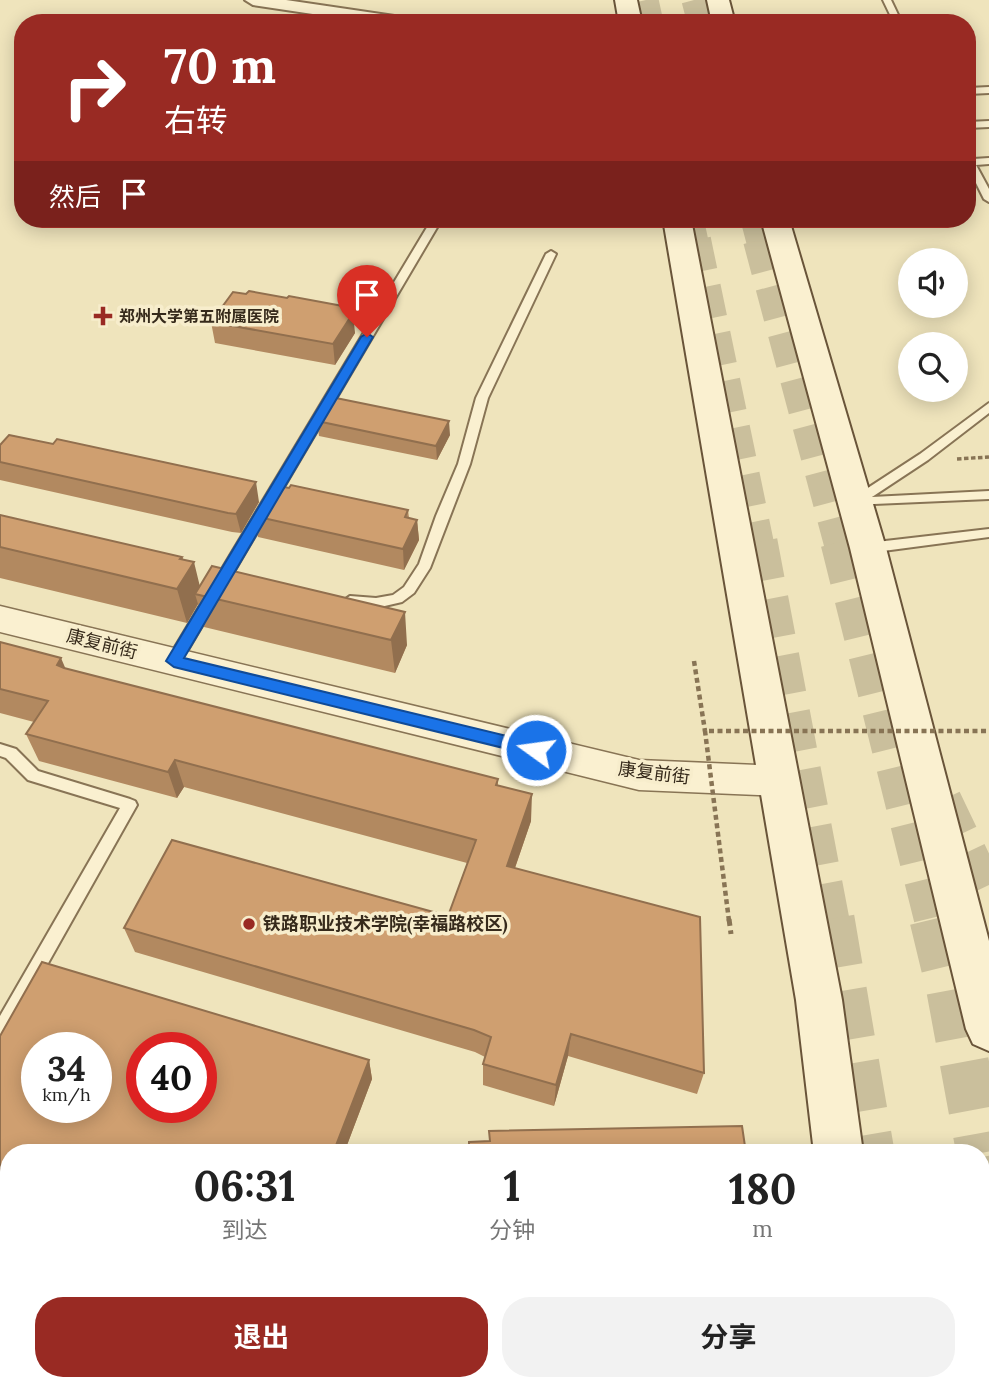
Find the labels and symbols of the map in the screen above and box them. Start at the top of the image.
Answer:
pin [337,265,397,337]
marker: 郑州大学第五附属医院 [93,306,113,326]
place label: 郑州大学第五附属医院 [119,306,279,326]
street label: 康复前街 [64,624,140,663]
position arrow [499,713,573,787]
street label: 康复前街 [617,757,691,788]
place label: 铁路职业技术学院(幸福路校区) [263,912,508,935]
marker: 铁路职业技术学院(幸福路校区) [241,916,257,932]
speed limit sign: 40 [126,1032,217,1123]

